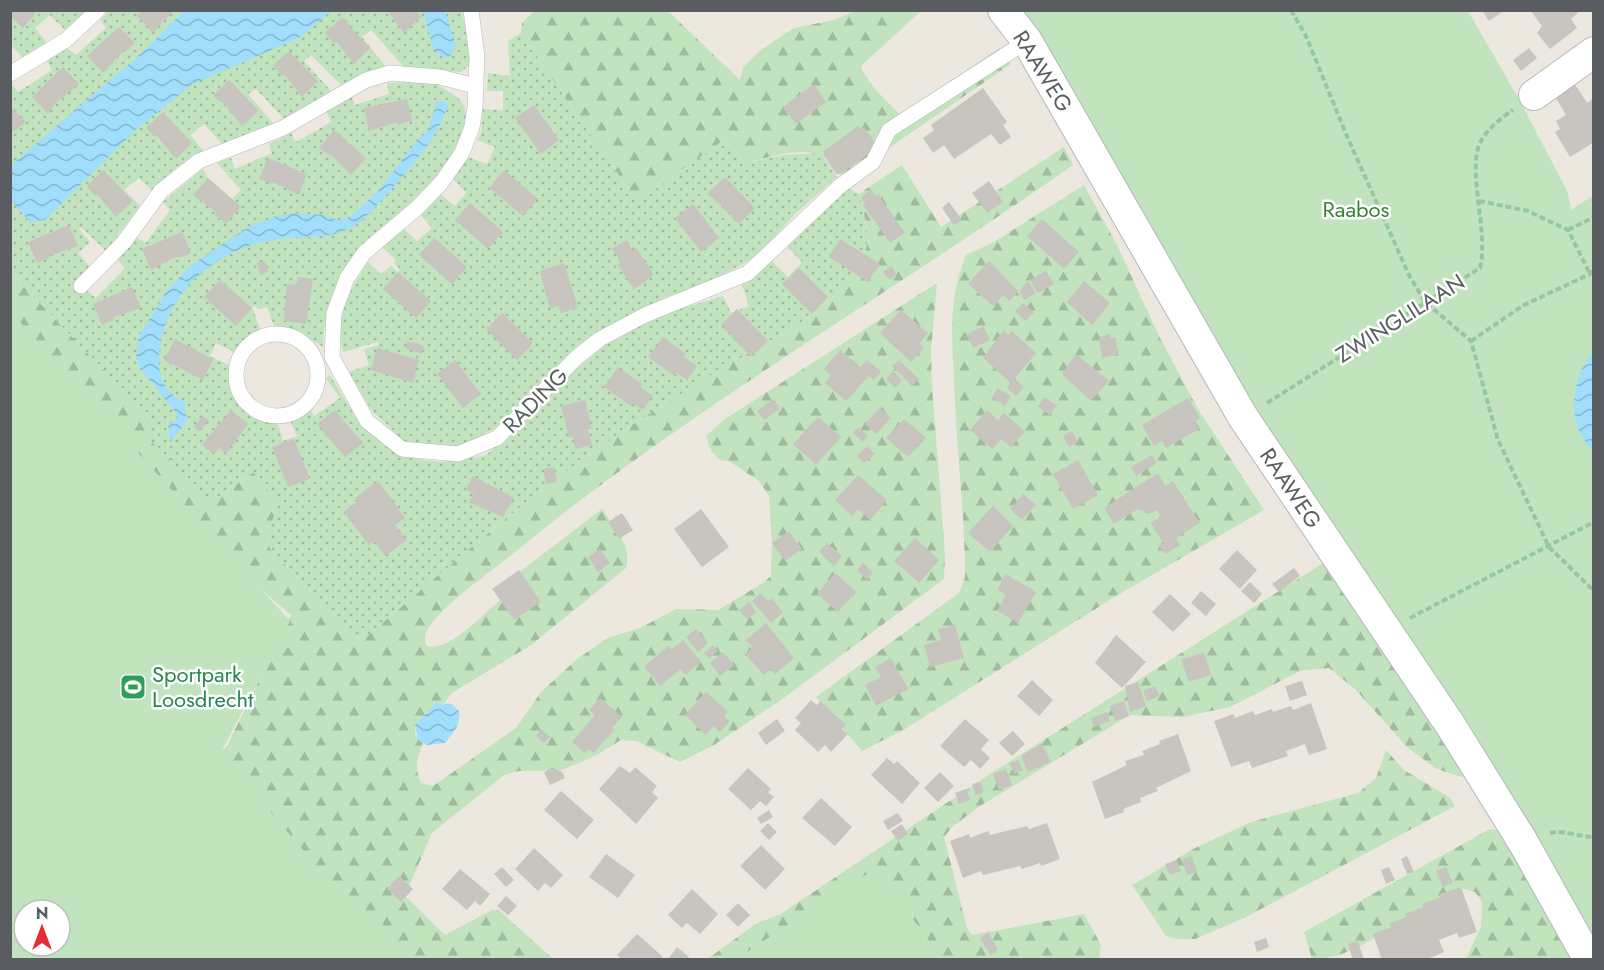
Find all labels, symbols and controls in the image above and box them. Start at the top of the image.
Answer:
street label: RAAWEG [1005,24,1081,118]
park label: Raabos [1323,193,1390,225]
street label: ZWINGLILAAN [1329,266,1471,370]
street label: RADING [495,360,575,440]
street label: RAAWEG [1252,441,1330,535]
place label: Sportpark Loosdrecht [152,658,254,715]
sports icon: Sportpark Loosdrecht [118,672,148,702]
north arrow [12,898,72,958]
text: N [36,902,48,925]

